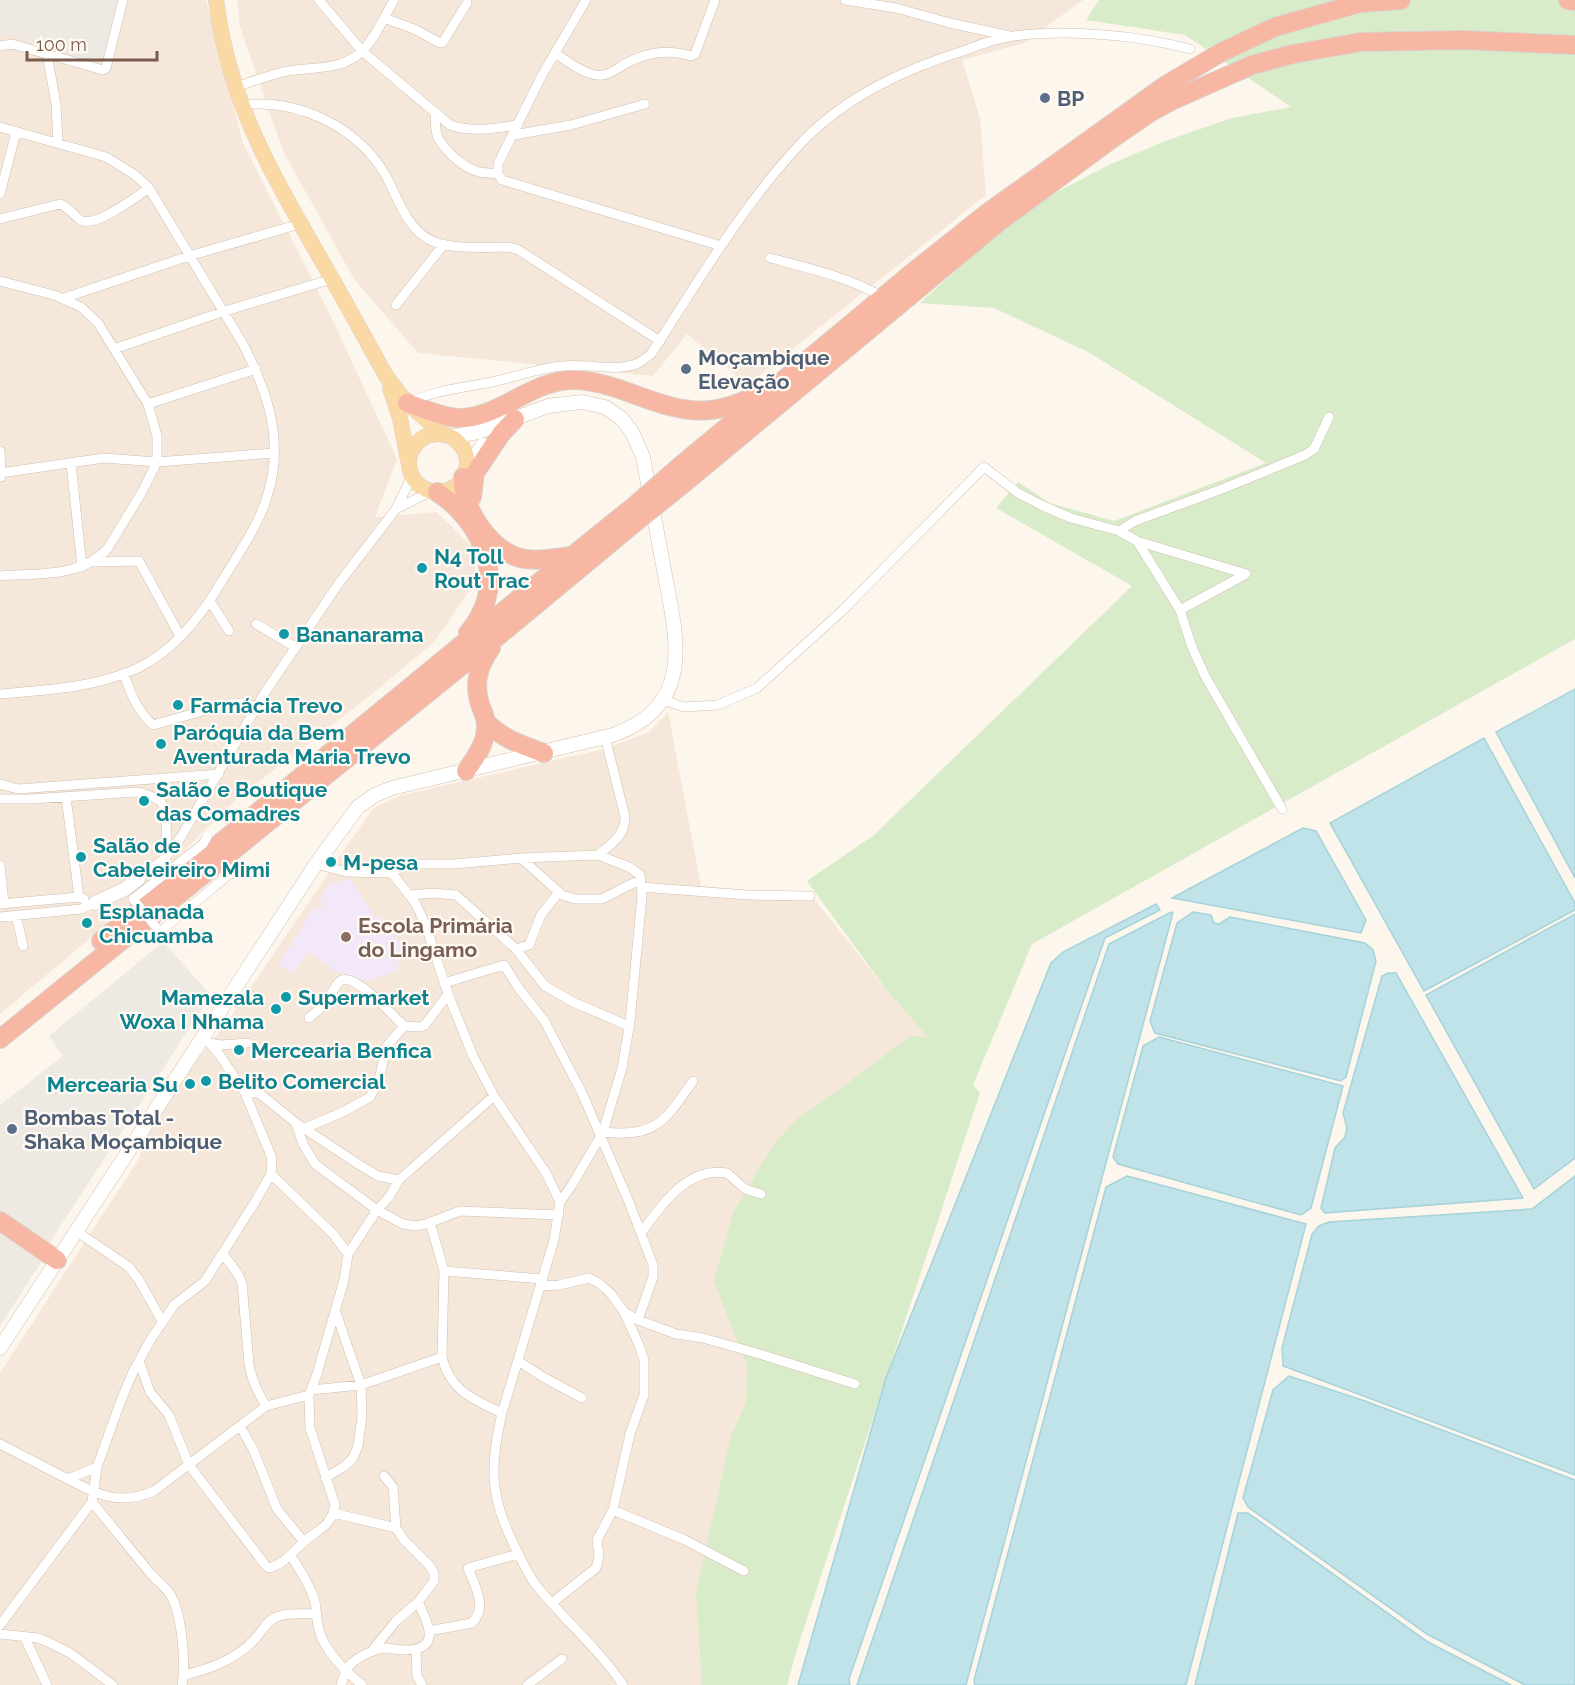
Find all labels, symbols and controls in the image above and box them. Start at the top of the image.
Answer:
scale bar [27,24,158,62]
text: 100 m [36,34,87,55]
place label: BP [1057,86,1084,111]
marker: BP [1038,91,1052,105]
place label: Moçambique Elevação [698,345,830,394]
marker: Moçambique Elevação [679,362,693,376]
place label: N4 Toll Rout Trac [434,544,530,593]
marker: N4 Toll Rout Trac [415,561,429,575]
place label: Bananarama [296,622,424,647]
marker: Bananarama [277,627,291,641]
place label: Farmácia Trevo [190,693,343,718]
marker: Farmácia Trevo [171,698,185,712]
place label: Paróquia da Bem Aventurada Maria Trevo [173,720,411,769]
marker: Paróquia da Bem Aventurada Maria Trevo [154,737,168,751]
place label: Salão e Boutique das Comadres [156,777,328,826]
marker: Salão e Boutique das Comadres [137,794,151,808]
place label: Salão de Cabeleireiro Mimi [93,833,270,882]
marker: Salão de Cabeleireiro Mimi [74,850,88,864]
place label: M-pesa [343,850,418,875]
marker: M-pesa [324,855,338,869]
place label: Esplanada Chicuamba [99,899,213,948]
place label: Escola Primária do Lingamo [358,913,513,962]
marker: Esplanada Chicuamba [80,916,94,930]
marker: Escola Primária do Lingamo [339,930,353,944]
place label: Mamezala Woxa I Nhama [120,985,264,1034]
place label: Supermarket [298,985,429,1010]
marker: Supermarket [279,990,293,1004]
marker: Mamezala Woxa I Nhama [269,1002,283,1016]
place label: Mercearia Benfica [251,1038,432,1063]
marker: Mercearia Benfica [232,1043,246,1057]
place label: Belito Comercial [218,1069,386,1094]
place label: Mercearia Su [47,1072,178,1097]
marker: Belito Comercial [199,1074,213,1088]
marker: Mercearia Su [183,1077,197,1091]
place label: Bombas Total - Shaka Moçambique [24,1105,222,1154]
marker: Bombas Total - Shaka Moçambique [5,1122,19,1136]

